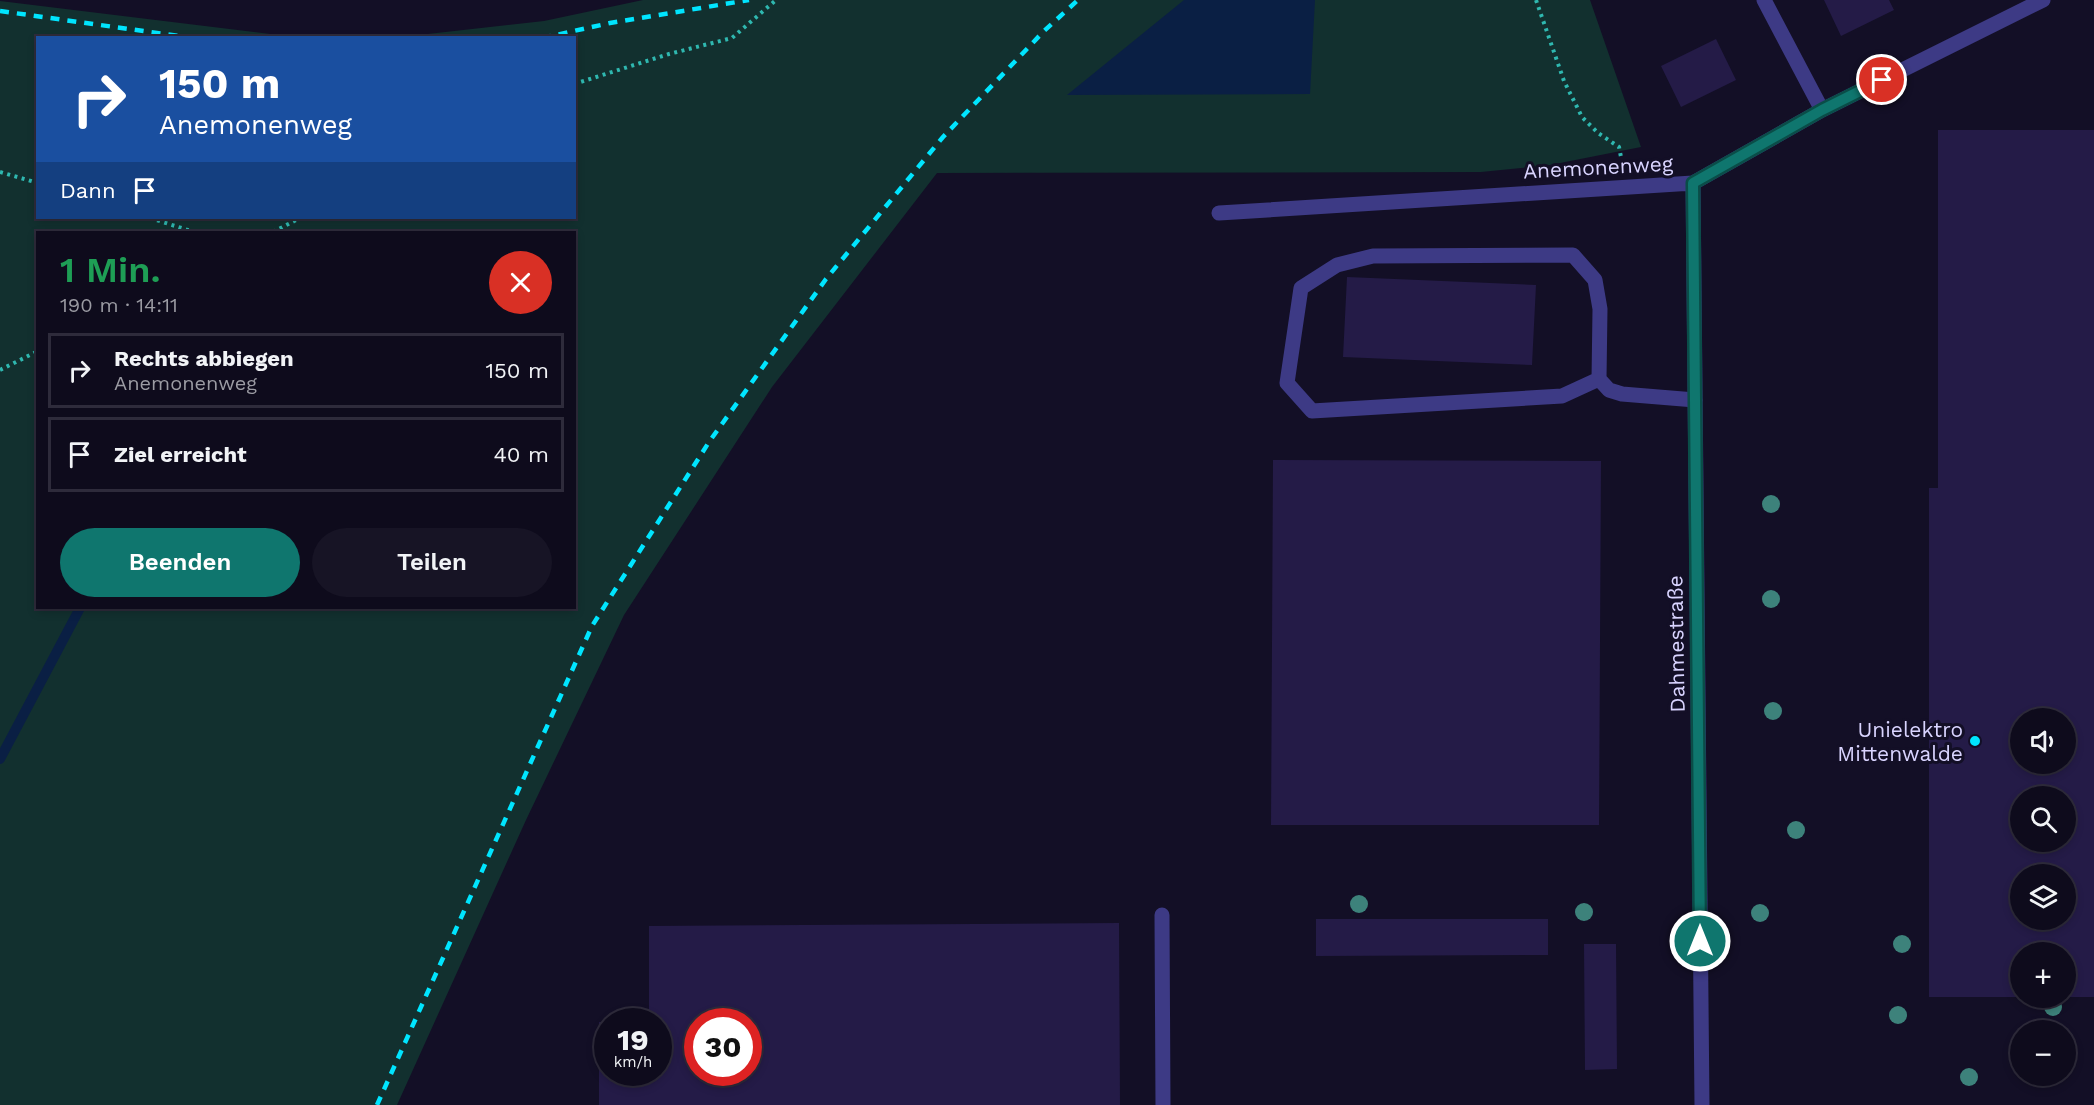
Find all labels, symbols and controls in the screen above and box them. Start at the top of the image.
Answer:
pin [1856,54,1907,105]
text: 150 m [159,59,280,108]
icon: right [60,60,138,138]
icon: arrive [1865,63,1898,96]
text: Anemonenweg [159,109,352,141]
street label: Anemonenweg [1522,151,1674,183]
icon: arrive [128,174,161,207]
text: Dann [60,178,116,203]
text: 1 Min. [60,249,161,291]
button: close [489,251,552,314]
text: 190 m · 14:11 [60,293,178,317]
text: Rechts abbiegen [114,346,294,371]
icon: right [63,354,96,387]
text: 150 m [485,358,549,383]
text: Anemonenweg [114,371,257,395]
icon: arrive [63,438,96,471]
text: Ziel erreicht [114,442,247,467]
text: 40 m [493,442,549,467]
button: Beenden [60,528,300,597]
button: Teilen [312,528,552,597]
street label: Dahmestraße [1662,575,1690,713]
map controls [2010,708,2076,1086]
button: sound [2010,708,2076,774]
place label: Unielektro Mittenwalde [1837,717,1963,766]
marker: Unielektro Mittenwalde [1968,734,1982,748]
button: search [2010,786,2076,852]
button: layers [2010,864,2076,930]
position arrow [1668,909,1732,973]
button: + [2010,942,2076,1008]
speed limit sign: 30 [684,1008,762,1086]
button: − [2010,1020,2076,1086]
text: 19 [617,1022,649,1057]
text: km/h [614,1053,652,1071]

